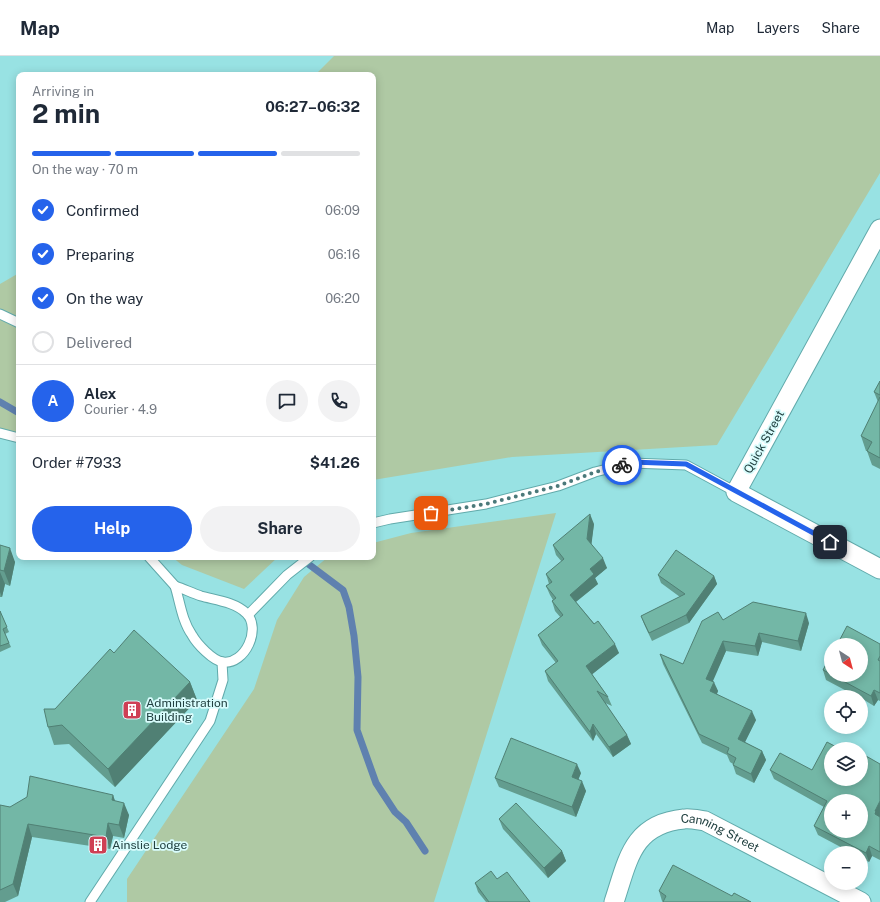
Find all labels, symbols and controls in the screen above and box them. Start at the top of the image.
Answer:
text: Map [20,17,60,39]
text: Map [706,20,734,36]
text: Layers [756,20,800,36]
text: Share [822,20,860,36]
text: Arriving in [32,84,94,99]
text: 2 min [32,98,100,129]
text: 06:27–06:32 [265,98,360,115]
text: On the way · 70 m [32,162,138,177]
icon: check [32,199,54,221]
text: Confirmed [66,202,139,219]
text: 06:09 [325,203,360,218]
icon: check [32,243,54,265]
text: Preparing [66,246,135,263]
text: 06:16 [328,247,360,262]
icon: check [32,287,54,309]
text: On the way [66,290,143,307]
text: 06:20 [325,291,360,306]
text: Delivered [66,334,132,351]
button: chat [266,380,308,422]
button: phone [318,380,360,422]
text: Alex [84,385,116,402]
text: A [48,392,58,409]
text: Courier · 4.9 [84,402,157,417]
street label: Quick Street [741,408,787,476]
courier [602,445,642,485]
text: Order #7933 [32,454,121,471]
text: $41.26 [310,454,360,471]
icon: bike [611,454,633,476]
pin [414,496,448,530]
icon: bag [420,502,442,524]
button: Help [32,506,192,552]
button: Share [200,506,360,552]
pin [813,525,847,559]
icon: home [819,531,841,553]
north arrow [824,638,868,682]
map controls [824,638,868,890]
button: locate [824,690,868,734]
place label: Administration Building [146,696,228,724]
building icon: Administration Building [121,699,143,721]
button: layers [824,742,868,786]
button: + [824,794,868,838]
street label: Canning Street [680,811,762,855]
building icon: Ainslie Lodge [87,834,109,856]
place label: Ainslie Lodge [112,838,188,852]
button: − [824,846,868,890]

